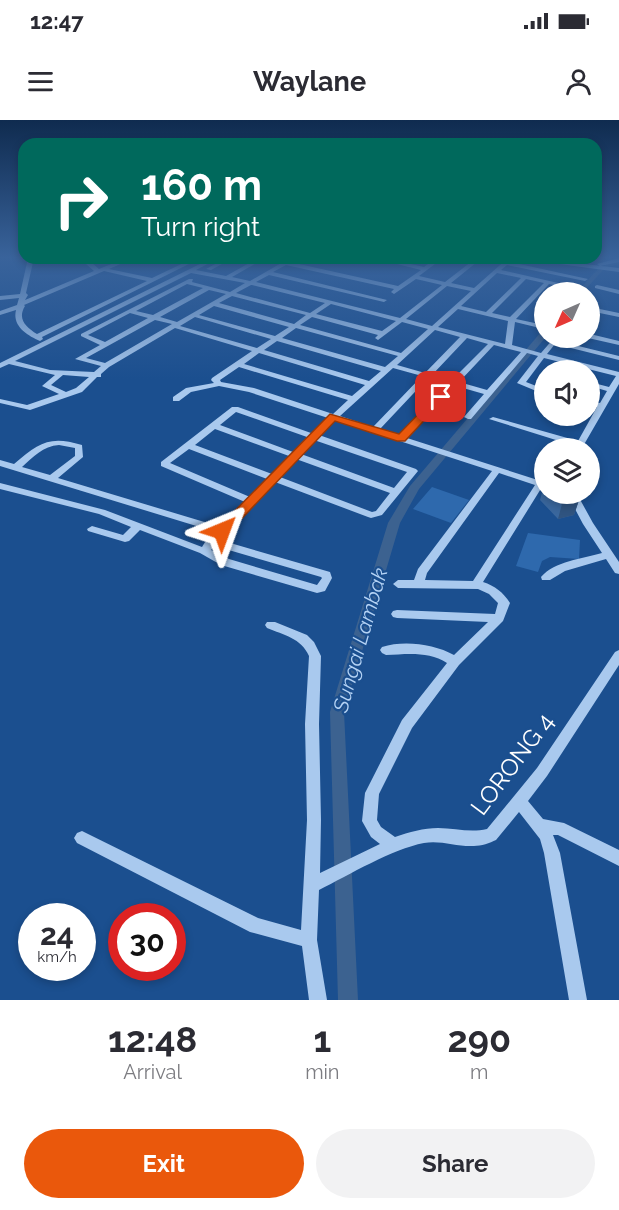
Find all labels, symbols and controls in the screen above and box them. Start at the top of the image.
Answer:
text: 12:47 [30,8,84,34]
icon: menu [24,65,57,98]
icon: person [562,65,595,98]
text: Waylane [253,66,366,97]
text: 160 m [141,161,262,210]
icon: right [42,162,120,240]
text: Turn right [141,211,260,242]
north arrow [534,282,600,348]
map controls [534,282,600,504]
button: sound [534,360,600,426]
pin [415,371,466,422]
icon: arrive [424,380,457,413]
button: layers [534,438,600,504]
position arrow [190,499,254,563]
water label: Sungai Lambak [327,565,393,716]
street label: LORONG 4 [464,707,560,821]
speed limit sign: 30 [108,903,186,981]
text: 24 [40,917,74,952]
text: km/h [37,948,77,966]
text: 12:48 [108,1018,197,1060]
text: 1 [313,1018,331,1060]
text: 290 [447,1018,511,1060]
text: Arrival [123,1060,182,1084]
text: min [305,1060,340,1084]
text: m [470,1060,488,1084]
button: Exit [24,1129,304,1198]
button: Share [316,1129,595,1198]

